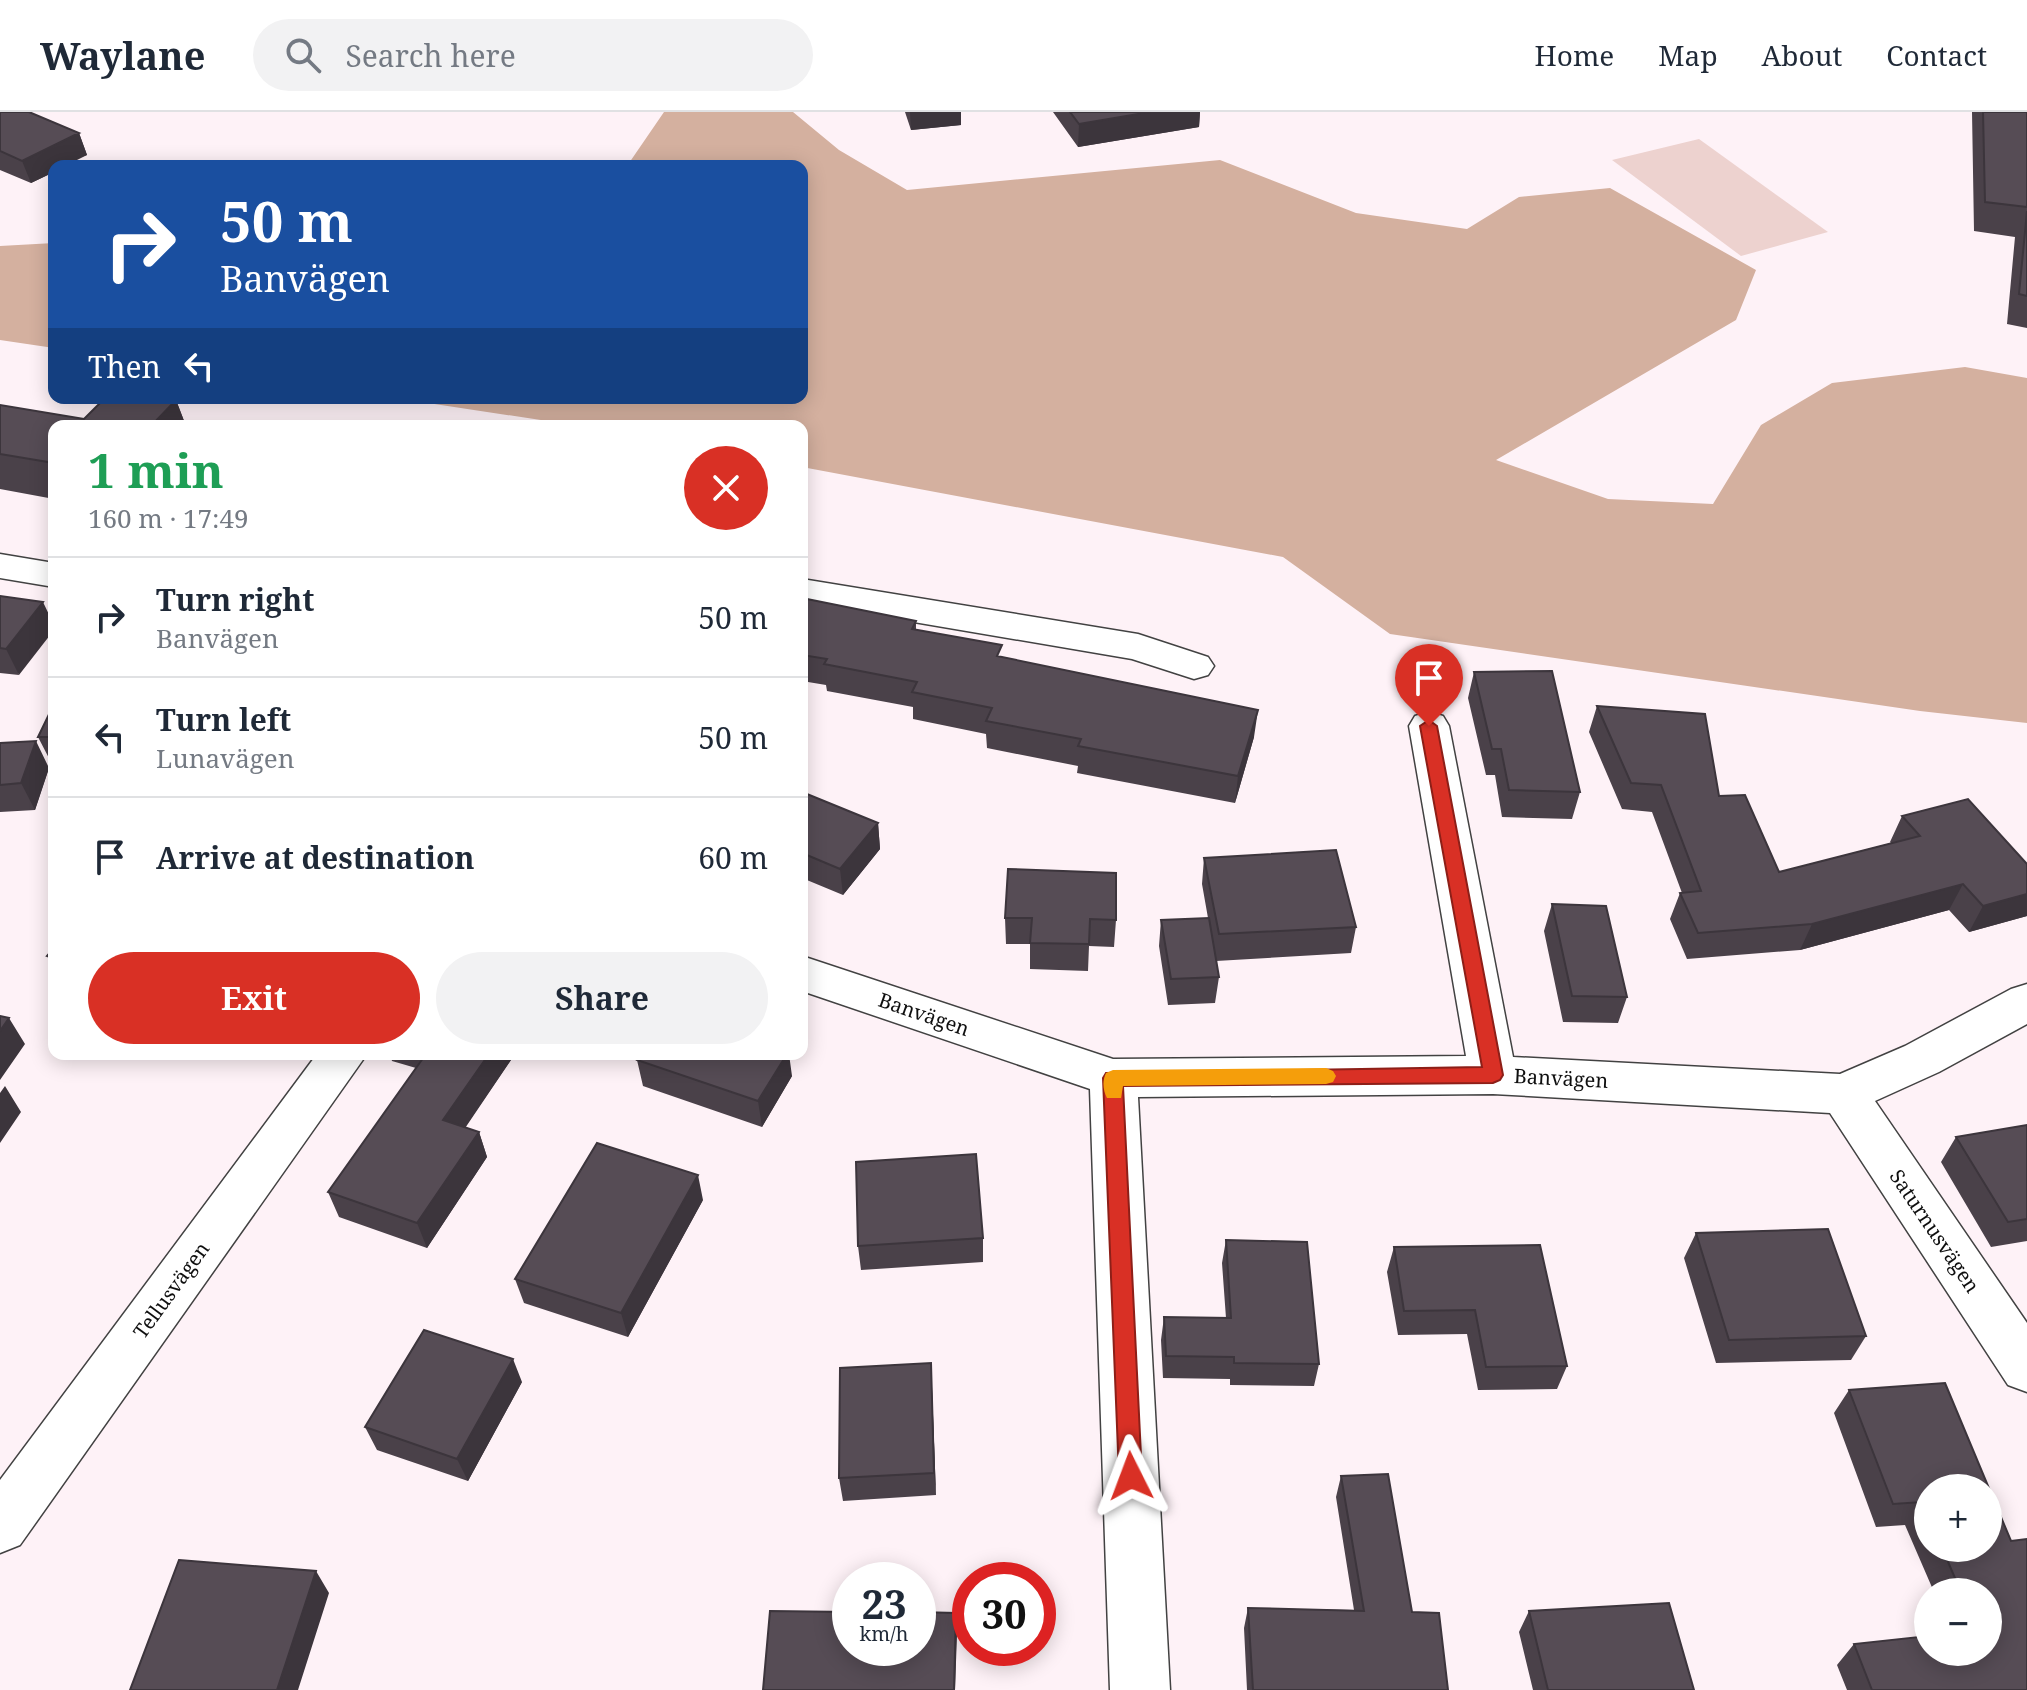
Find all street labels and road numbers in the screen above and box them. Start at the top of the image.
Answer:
street label: Banvägen [875,986,973,1042]
street label: Banvägen [1513,1062,1609,1094]
street label: Saturnusvägen [1884,1164,1986,1298]
street label: Tellusvägen [127,1236,215,1344]

